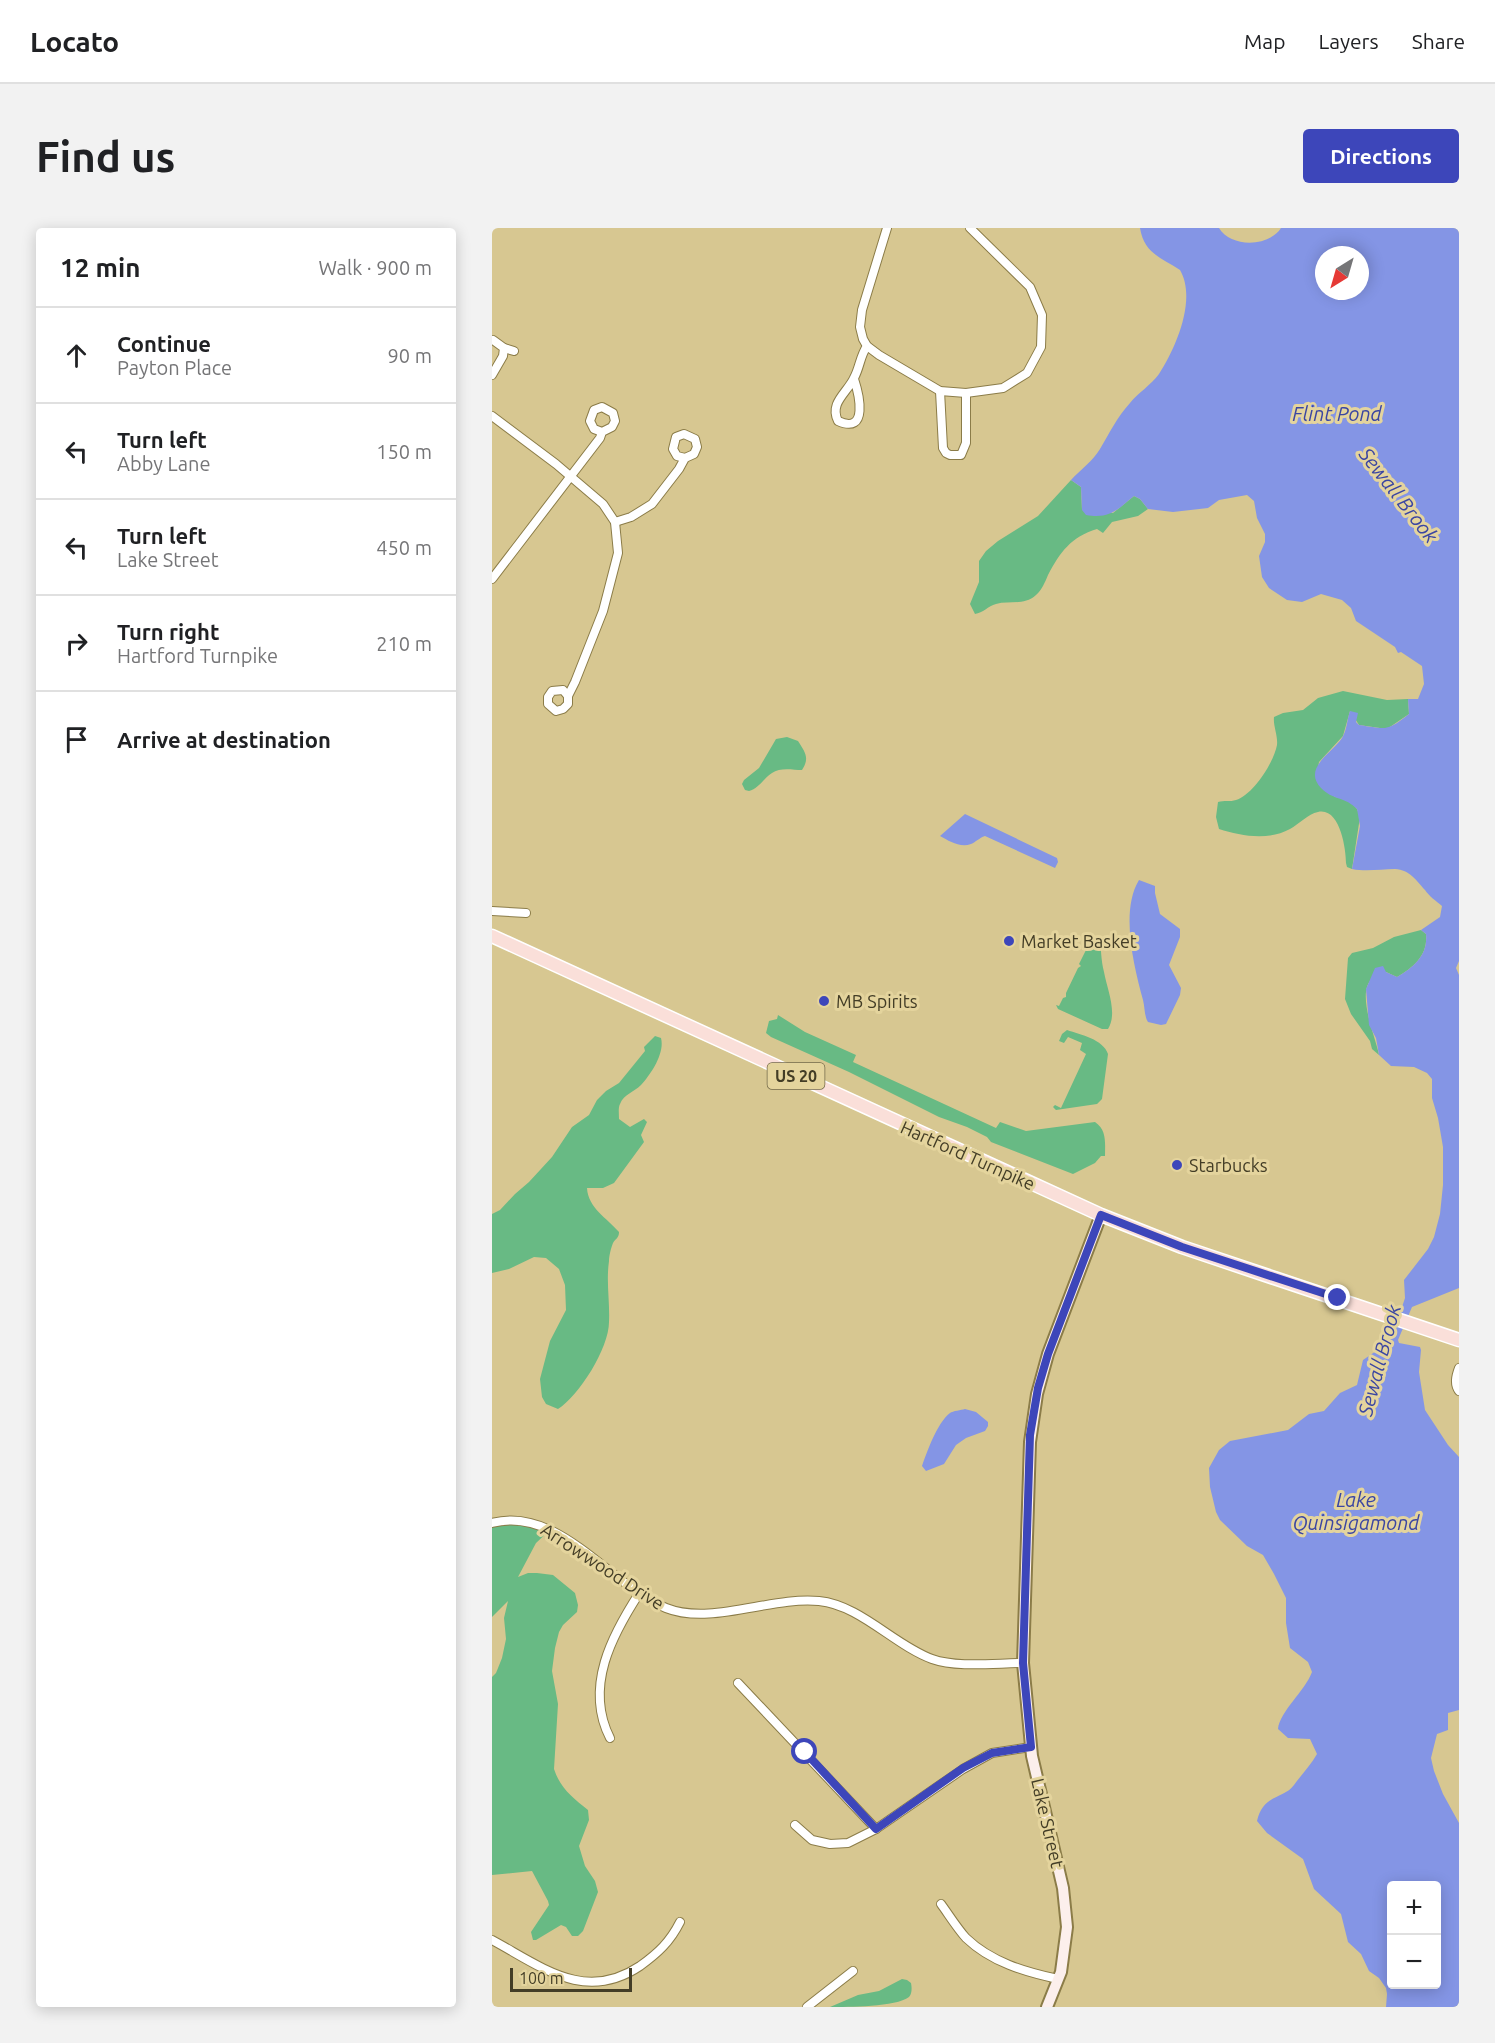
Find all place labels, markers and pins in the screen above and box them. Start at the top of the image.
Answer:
place label: Market Basket [1021,931,1137,951]
marker: Market Basket [1002,934,1016,948]
place label: MB Spirits [836,991,918,1011]
marker: MB Spirits [817,994,831,1008]
place label: Starbucks [1189,1155,1268,1175]
marker: Starbucks [1170,1158,1184,1172]

